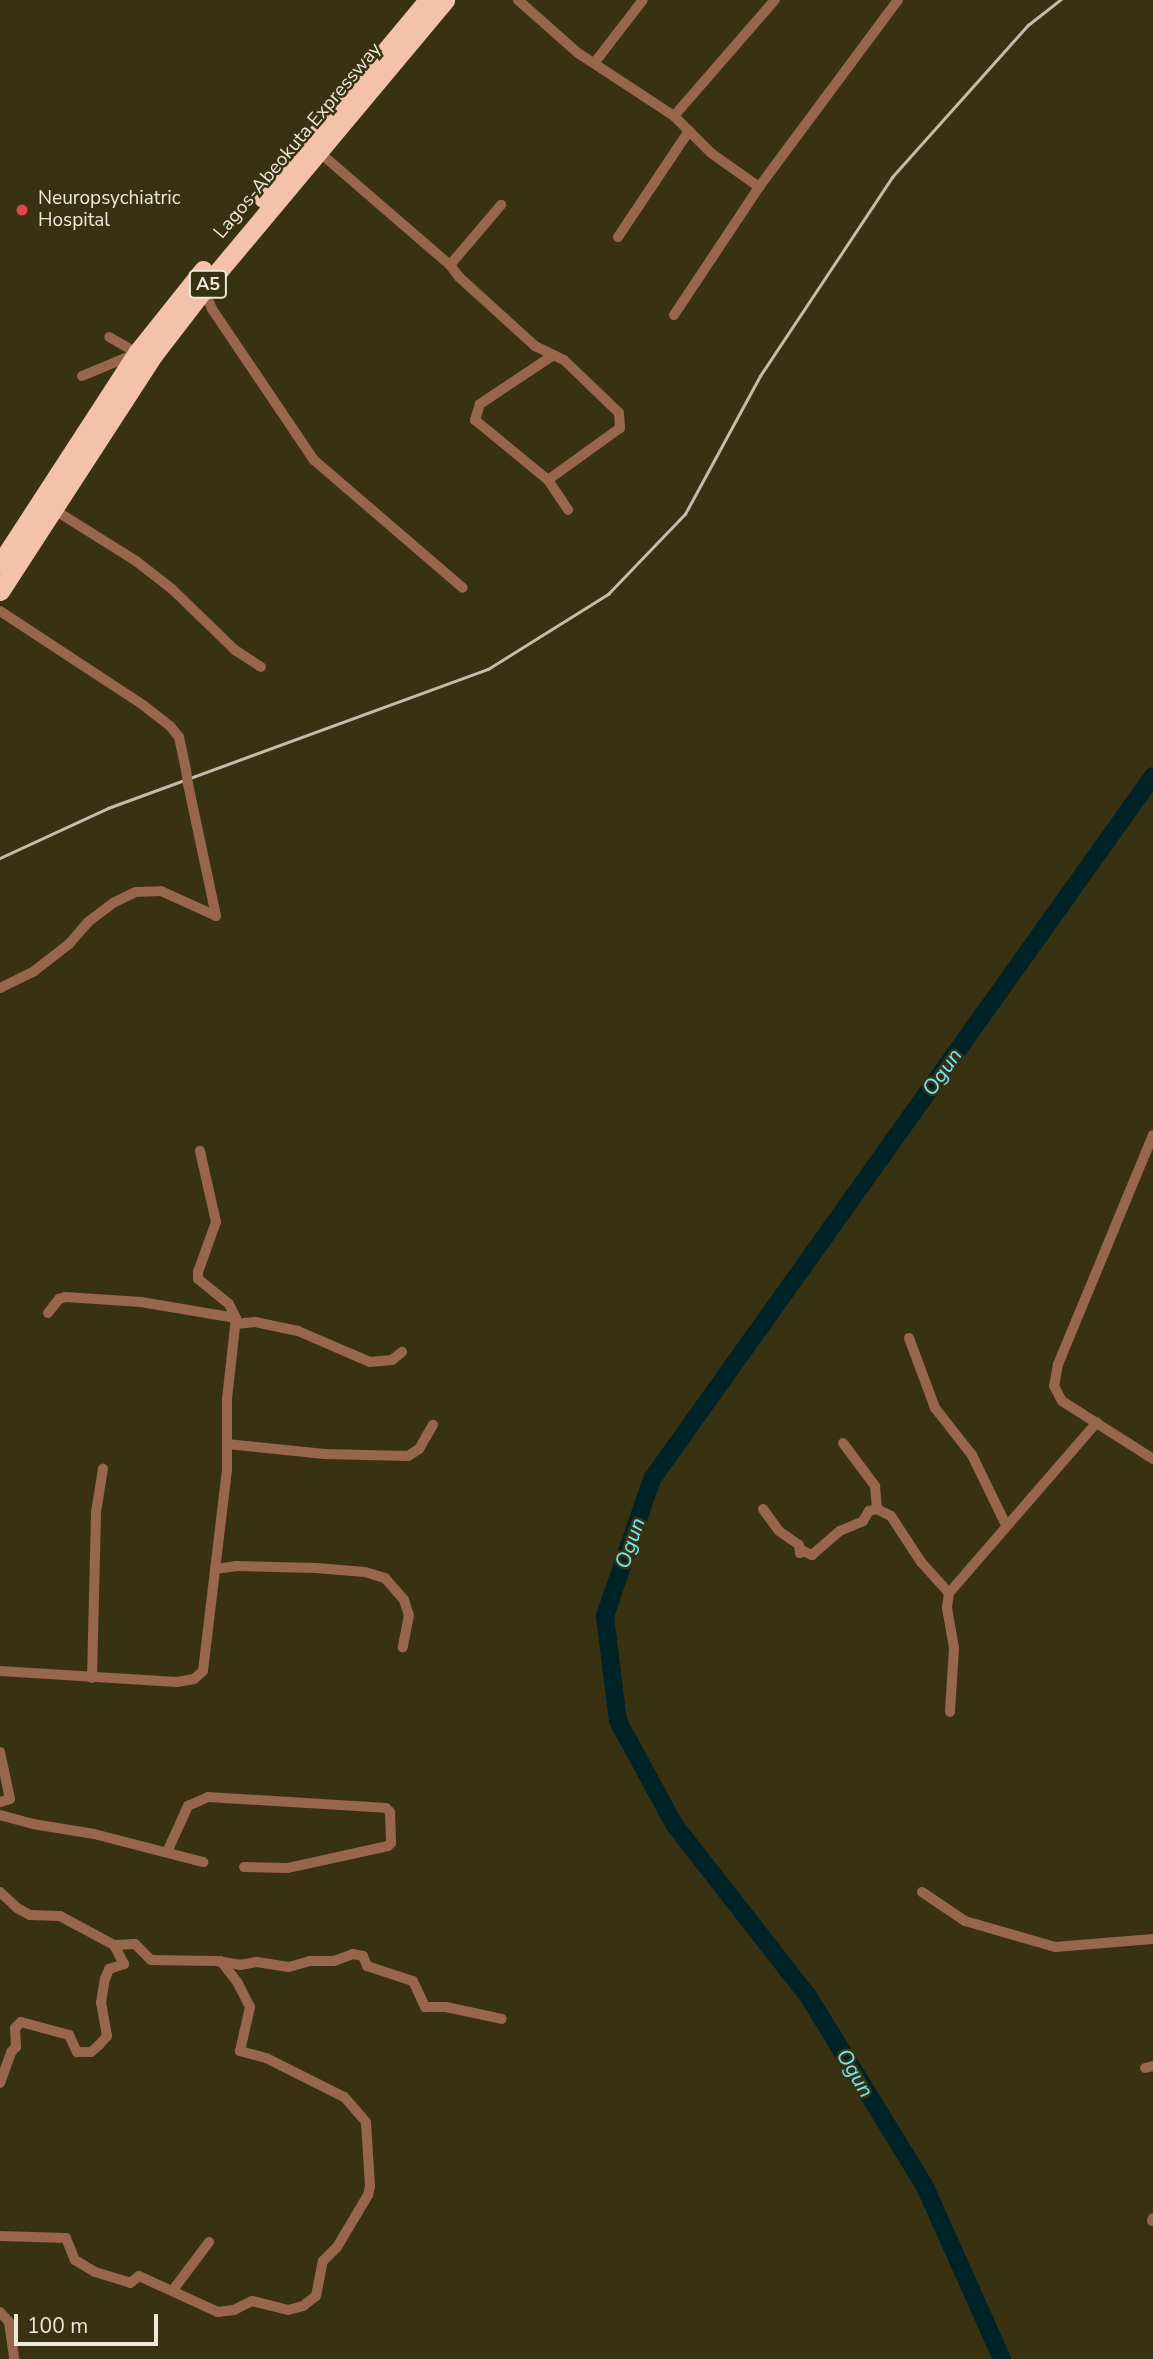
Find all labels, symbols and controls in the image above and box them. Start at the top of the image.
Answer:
street label: Lagos-Abeokuta Expressway [209,38,387,244]
place label: Neuropsychiatric Hospital [38,188,180,232]
marker: Neuropsychiatric Hospital [12,200,32,220]
road number: A5 [189,270,227,298]
water label: Ogun [917,1043,967,1101]
water label: Ogun [610,1514,650,1572]
water label: Ogun [831,2044,879,2102]
scale bar [18,2300,161,2344]
text: 100 m [27,2312,88,2340]

